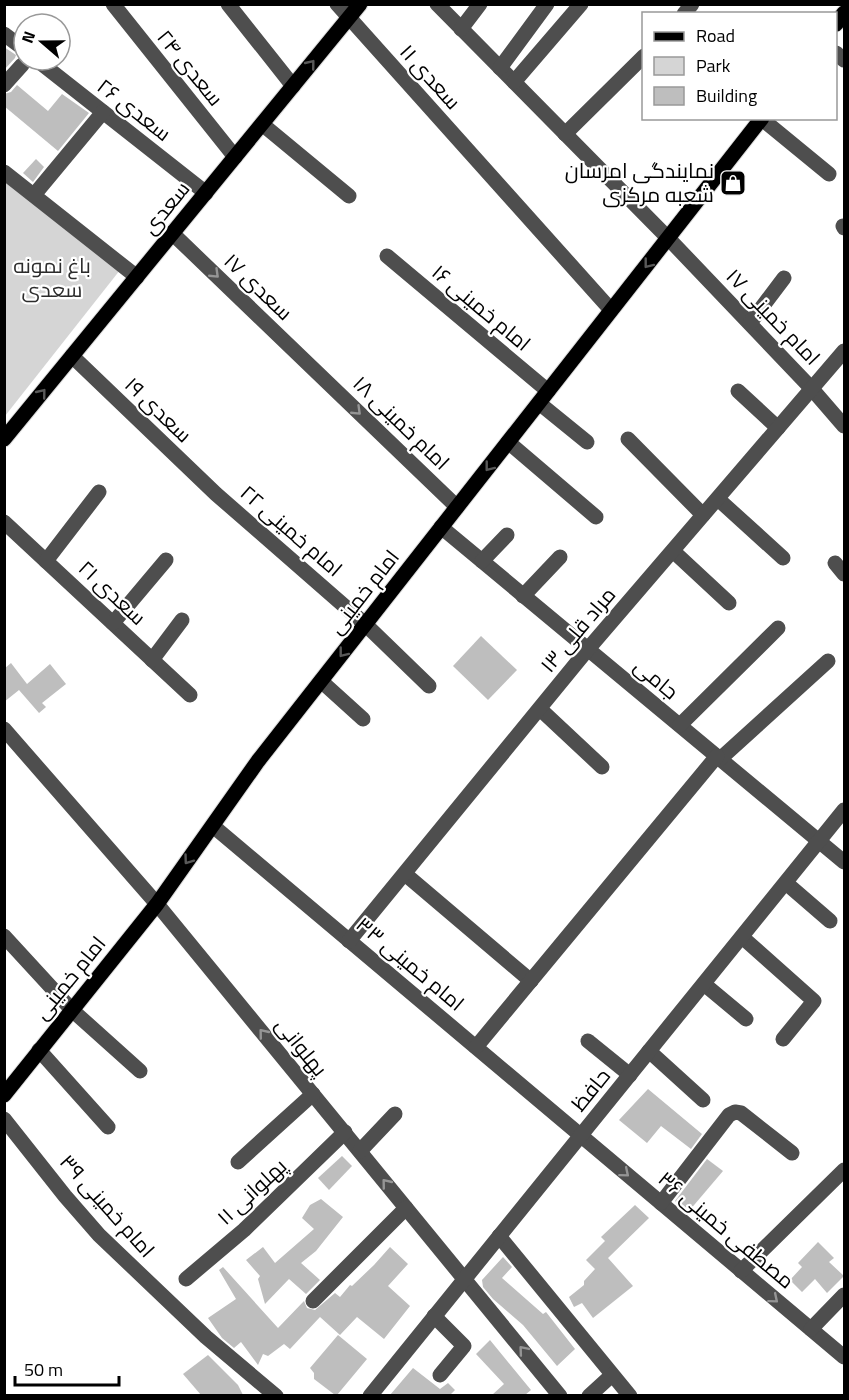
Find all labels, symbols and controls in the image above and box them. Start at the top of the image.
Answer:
north arrow [12,12,72,72]
legend [642,12,837,120]
street label: سعدی ۲۴ [150,22,232,113]
text: Road [696,22,735,49]
text: N [15,28,41,46]
street label: سعدی ۱۱ [393,36,469,116]
text: Park [696,52,731,79]
one-way arrow [304,60,315,71]
street label: سعدی ۲۶ [91,70,179,148]
text: Building [696,82,757,109]
place label: نمایندگی امرسان شعبه مرکزی [565,154,714,210]
shop icon: نمایندگی امرسان شعبه مرکزی [718,168,748,198]
street label: سعدی [134,174,197,241]
street label: سعدی ۱۷ [217,245,300,327]
park label: باغ نمونه سعدی [13,249,91,305]
street label: امام خمینی ۱۶ [425,256,538,358]
one-way arrow [644,257,655,268]
street label: امام خمینی ۱۷ [719,261,828,372]
one-way arrow [208,267,218,278]
street label: امام خمینی ۱۸ [346,368,457,477]
street label: سعدی ۱۹ [118,369,200,450]
one-way arrow [34,389,45,400]
one-way arrow [349,403,360,414]
one-way arrow [485,460,496,471]
street label: امام خمینی ۲۲ [233,477,350,584]
street label: امام خمینی [320,542,407,641]
street label: سعدی ۲۱ [71,552,154,632]
street label: مراد قلی ۱۳ [532,580,623,679]
one-way arrow [339,647,350,658]
street label: جامی [627,650,686,707]
one-way arrow [184,853,195,864]
street label: امام خمینی ۳۳ [349,908,472,1018]
street label: امام خمینی [25,929,113,1026]
street label: پهلوانی [268,1010,336,1083]
one-way arrow [259,1028,270,1039]
street label: حافظ [563,1061,618,1118]
street label: امام خمینی ۳۹ [53,1146,163,1264]
street label: پهلوانی ۱۱ [209,1150,294,1232]
street label: مصطفی خمینی ۳۶ [652,1163,802,1296]
one-way arrow [618,1166,629,1177]
one-way arrow [383,1179,394,1190]
one-way arrow [767,1291,778,1302]
one-way arrow [520,1346,531,1357]
scale bar [15,1349,118,1387]
text: 50 m [24,1356,63,1383]

